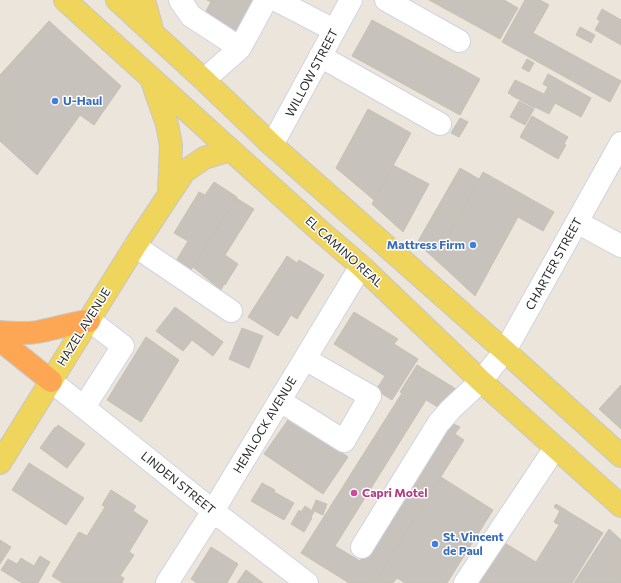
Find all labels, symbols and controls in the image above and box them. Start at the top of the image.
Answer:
street label: WILLOW STREET [282,26,340,119]
place label: U-Haul [63,93,102,107]
marker: U-Haul [50,96,60,106]
street label: EL CAMINO REAL [303,213,386,290]
street label: CHARTER STREET [522,215,584,312]
place label: Mattress Firm [387,237,465,251]
marker: Mattress Firm [468,240,478,250]
street label: HAZEL AVENUE [54,285,113,368]
street label: HEMLOCK AVENUE [230,374,299,475]
street label: LINDEN STREET [139,448,219,517]
place label: Capri Motel [362,485,427,499]
marker: Capri Motel [349,488,359,498]
place label: St. Vincent de Paul [443,529,504,557]
marker: St. Vincent de Paul [430,539,440,549]

